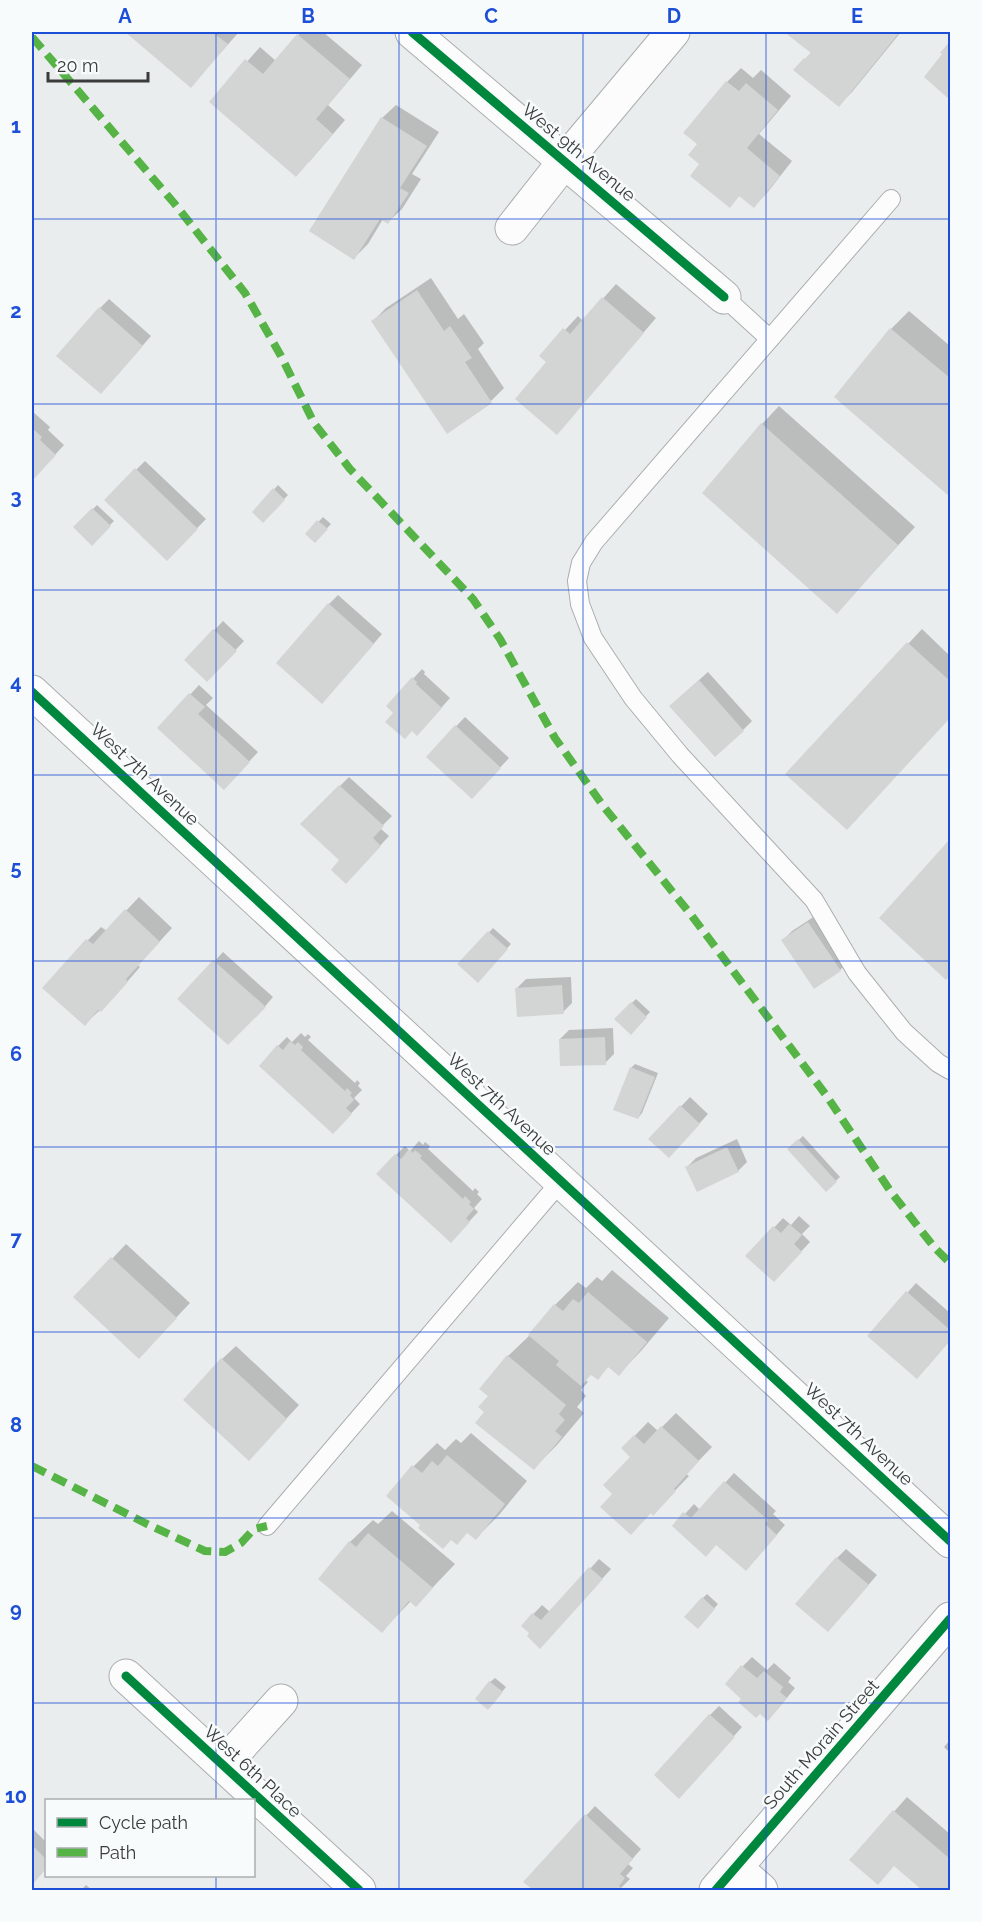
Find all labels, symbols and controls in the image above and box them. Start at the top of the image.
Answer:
text: A [118,4,132,28]
text: B [301,4,315,28]
text: C [484,4,498,28]
text: D [667,4,681,28]
text: E [851,4,863,28]
scale bar [48,45,148,83]
text: 20 m [57,55,99,76]
street label: West 9th Avenue [518,98,640,206]
text: 1 [11,114,21,138]
text: 2 [10,299,22,323]
text: 3 [10,485,22,509]
text: 4 [10,670,22,694]
street label: West 7th Avenue [86,718,204,830]
text: 5 [10,856,22,880]
text: 6 [10,1042,22,1066]
street label: West 7th Avenue [443,1048,561,1160]
text: 7 [10,1227,22,1251]
street label: West 7th Avenue [800,1378,918,1490]
text: 8 [10,1413,22,1437]
text: 9 [10,1598,22,1622]
street label: South Morain Street [759,1675,883,1813]
street label: West 6th Place [200,1720,306,1822]
text: 10 [5,1784,27,1808]
legend [45,1799,255,1877]
text: Cycle path [99,1812,188,1833]
text: Path [99,1842,136,1863]

